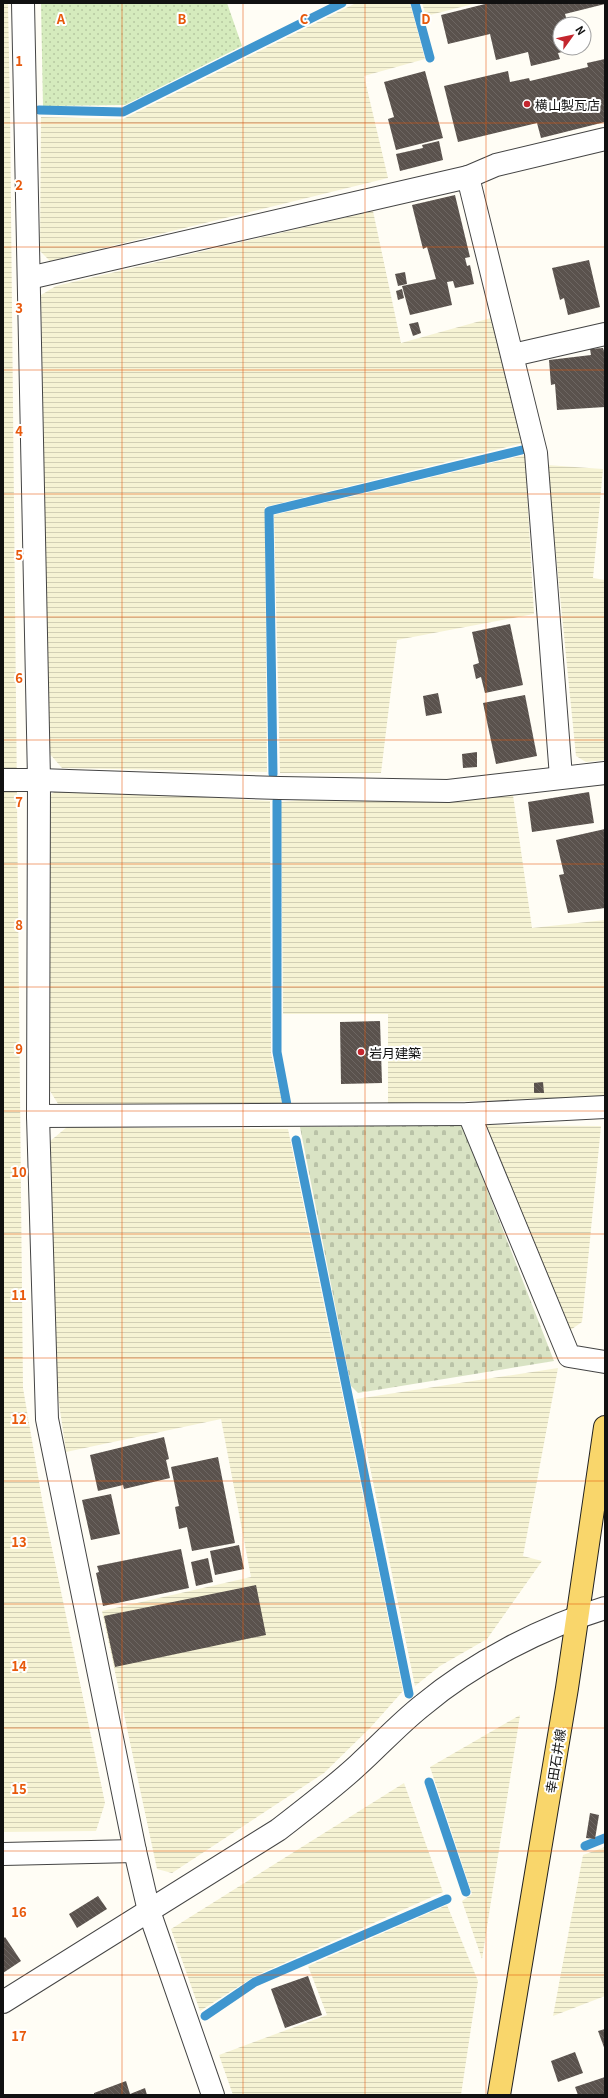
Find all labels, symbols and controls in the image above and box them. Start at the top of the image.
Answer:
text: A [56,9,66,28]
text: B [178,9,187,28]
text: C [300,9,309,28]
text: D [421,9,431,28]
north arrow [552,16,592,56]
text: N [572,22,590,38]
text: 1 [15,51,23,70]
place label: 横山製瓦店 [535,95,600,114]
marker: 横山製瓦店 [522,99,532,109]
text: 2 [15,175,23,194]
text: 3 [15,298,23,317]
text: 4 [15,421,23,440]
text: 5 [15,545,23,564]
text: 6 [15,668,23,687]
text: 7 [15,792,23,811]
text: 8 [15,915,23,934]
text: 9 [15,1039,23,1058]
place label: 岩月建築 [369,1043,421,1062]
marker: 岩月建築 [356,1047,366,1057]
text: 10 [11,1162,27,1181]
text: 11 [11,1285,27,1304]
text: 12 [11,1409,27,1428]
text: 13 [11,1532,27,1551]
text: 14 [11,1656,27,1675]
street label: 幸田石井線 [541,1727,569,1795]
text: 15 [11,1779,27,1798]
text: 16 [11,1902,27,1921]
text: 17 [11,2026,27,2045]

